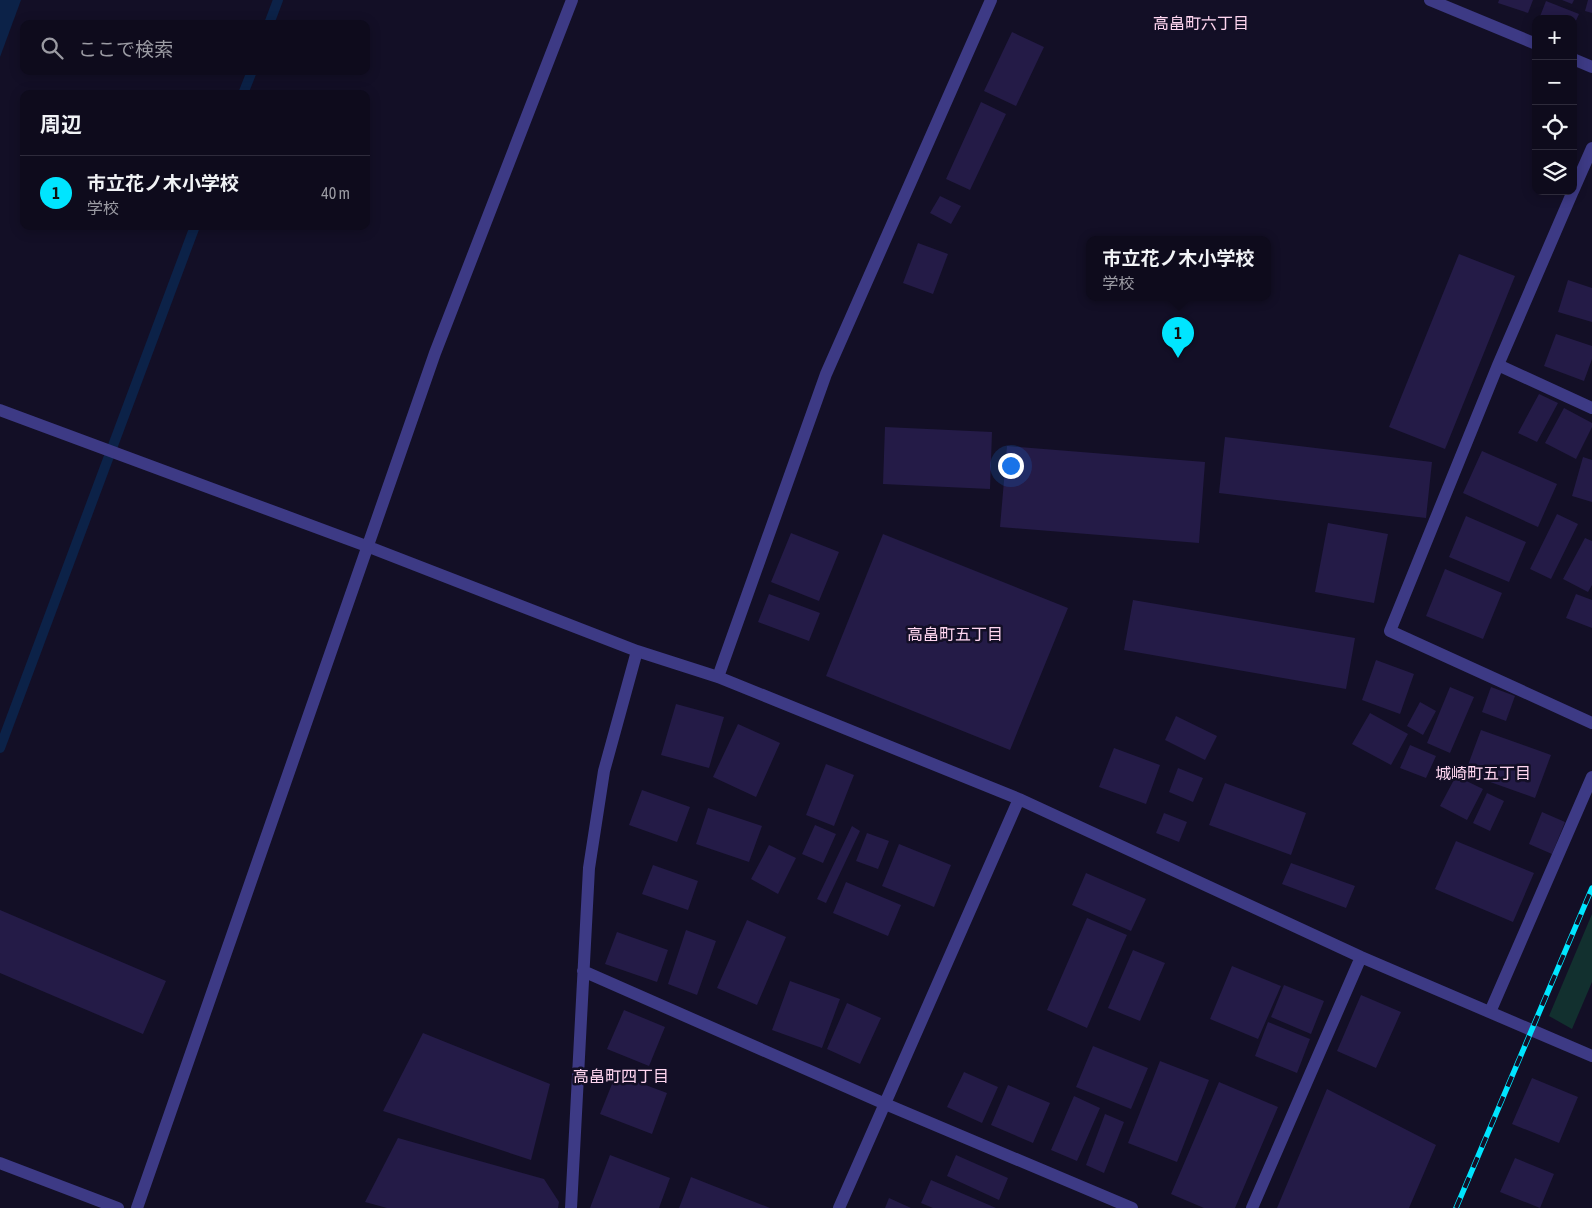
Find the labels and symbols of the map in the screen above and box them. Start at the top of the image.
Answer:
district label: 高畠町六丁目 [1153,14,1249,32]
pin: 1 [1162,317,1194,358]
your location [998,453,1024,479]
district label: 高畠町五丁目 [907,625,1003,643]
district label: 城崎町五丁目 [1435,764,1531,782]
district label: 高畠町四丁目 [573,1067,669,1085]

